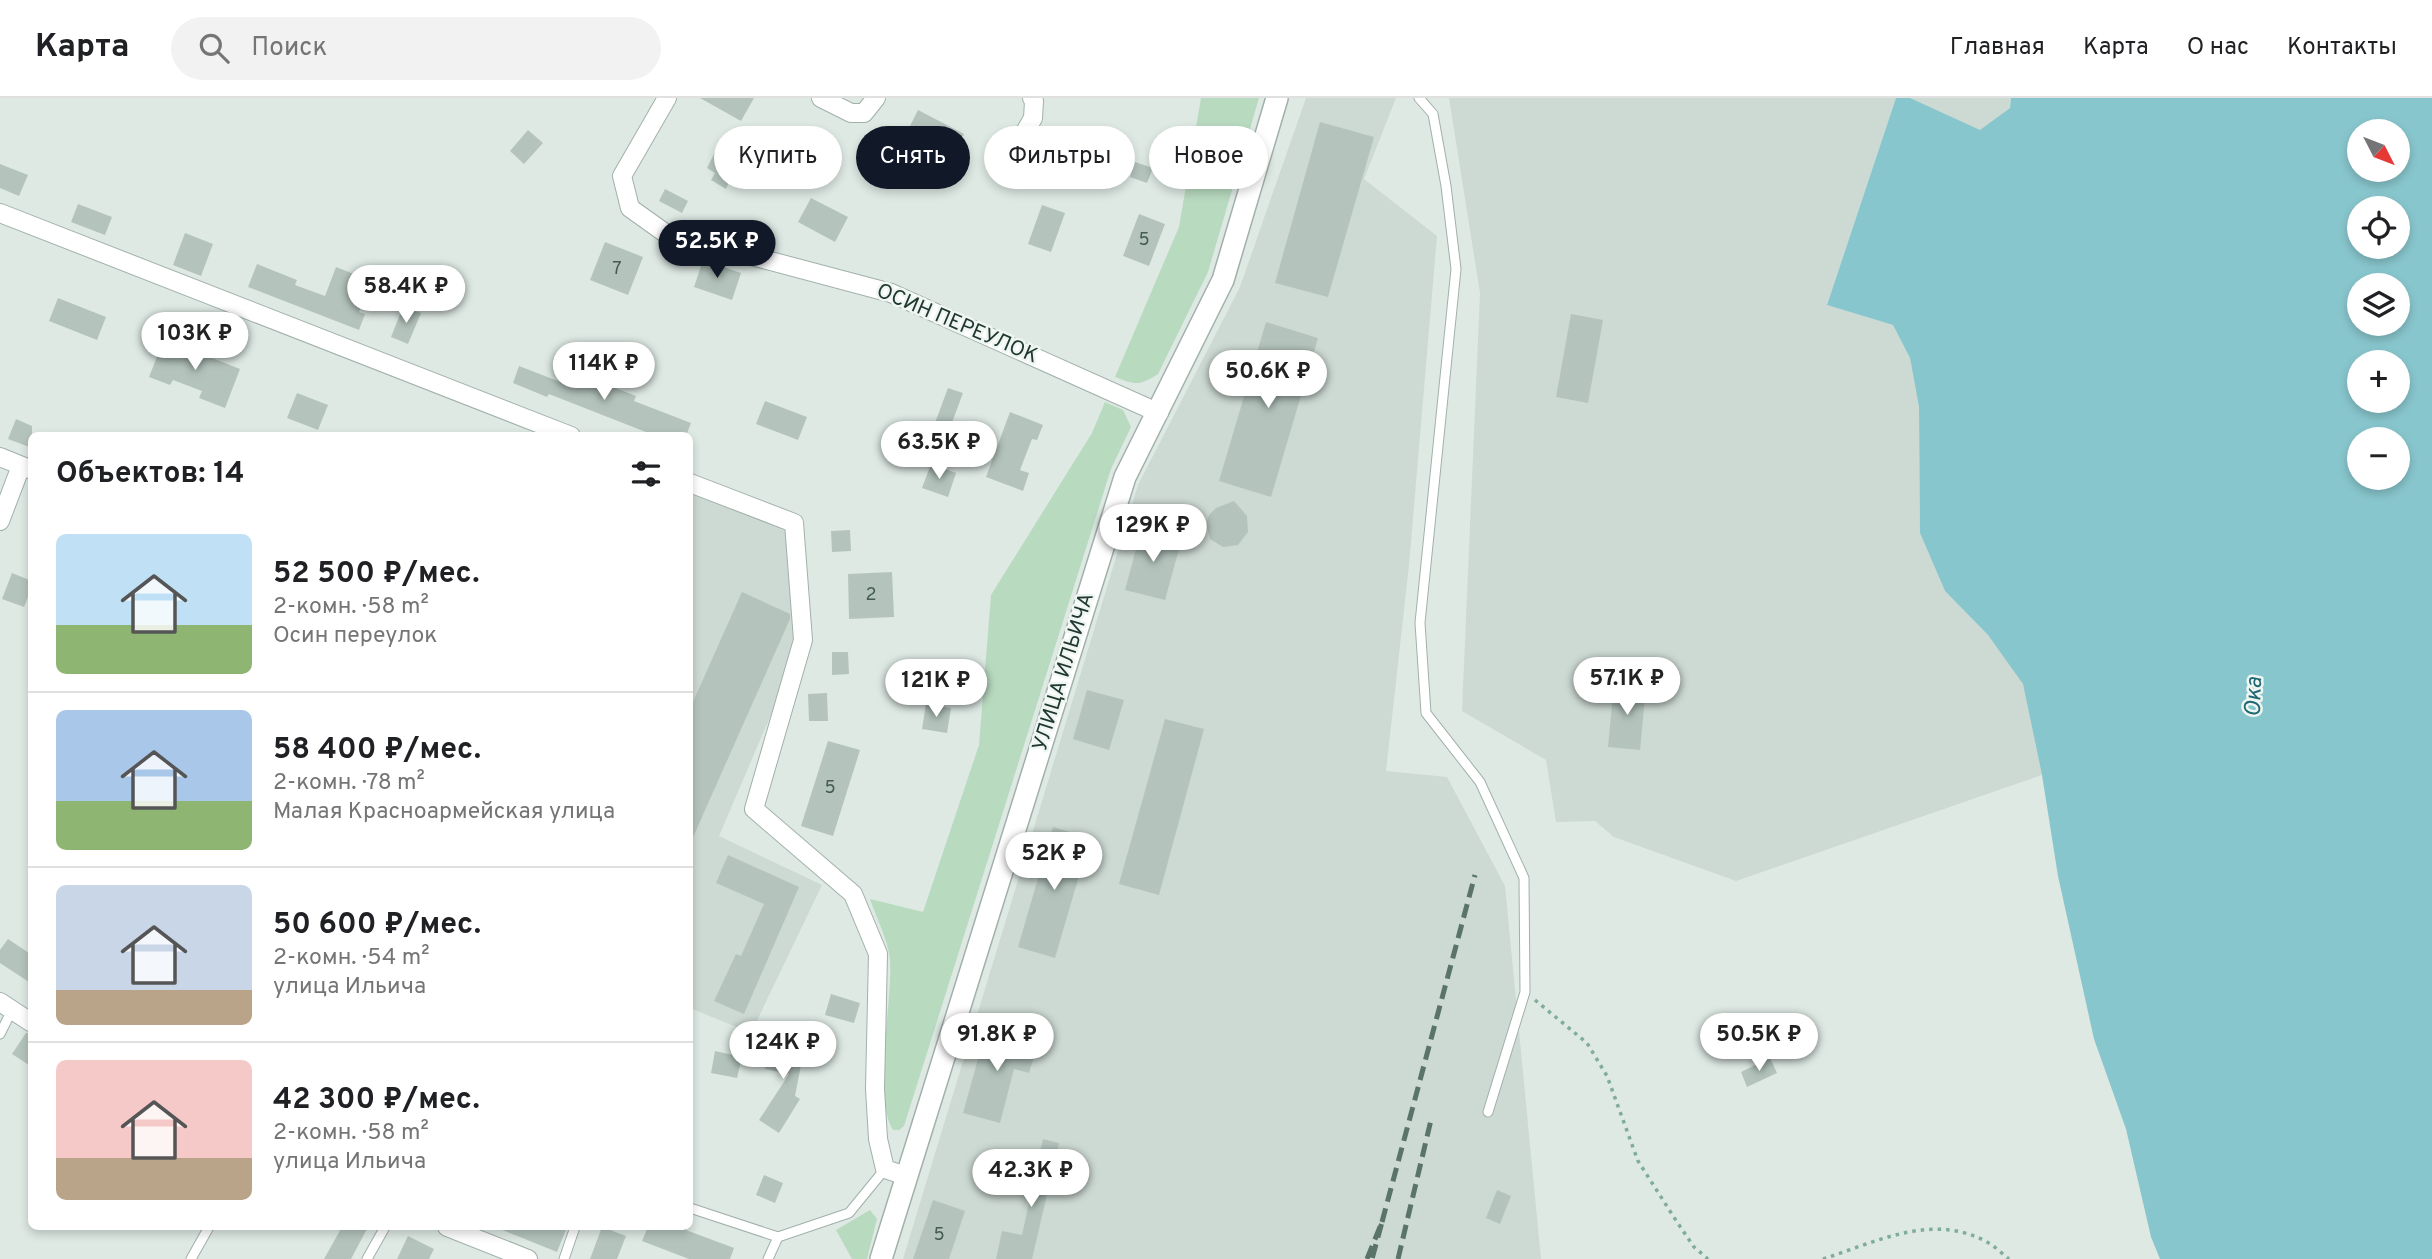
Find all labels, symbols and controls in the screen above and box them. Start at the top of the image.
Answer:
search box [171,17,661,80]
text: Карта [35,27,129,69]
icon: search [195,29,233,67]
text: Поиск [251,32,327,65]
text: Главная [1950,33,2045,63]
text: Карта [2083,33,2149,63]
text: О нас [2187,33,2249,63]
text: Контакты [2287,33,2397,63]
north arrow [2347,119,2410,182]
map controls [2347,119,2410,490]
chip: Купить [714,126,842,189]
chip: Снять [856,126,970,189]
chip: Фильтры [984,126,1135,189]
chip: Новое [1149,126,1268,189]
button: locate [2347,196,2410,259]
pin: 52.5K ₽ [652,220,782,280]
text: 52.5K ₽ [675,228,759,257]
house number: 5 [1138,229,1150,252]
house number: 7 [612,258,622,281]
pin: 58.4K ₽ [341,266,471,325]
text: 58.4K ₽ [363,273,449,302]
button: layers [2347,273,2410,336]
street label: ОСИН ПЕРЕУЛОК [872,278,1042,370]
pin: 103K ₽ [138,313,252,372]
text: 103K ₽ [157,320,233,349]
pin: 114K ₽ [547,342,661,402]
text: 114K ₽ [569,350,639,379]
pin: 50.6K ₽ [1203,350,1333,410]
button: + [2347,350,2410,413]
text: 50.6K ₽ [1225,358,1311,387]
pin: 63.5K ₽ [874,422,1004,481]
button: − [2347,427,2410,490]
text: 63.5K ₽ [897,429,981,458]
icon: filters [627,455,665,493]
text: Объектов: 14 [56,456,244,493]
pin: 129K ₽ [1096,504,1210,564]
text: 129K ₽ [1116,512,1190,541]
text: 52 500 ₽/мес. [273,556,480,593]
icon: home [112,562,196,646]
house number: 2 [865,584,877,607]
street label: УЛИЦА ИЛЬИЧА [1027,589,1101,755]
text: 2-комн. · 58 m² [273,593,429,622]
text: Осин переулок [273,622,437,651]
pin: 57.1K ₽ [1562,658,1692,717]
pin: 121K ₽ [879,660,993,719]
text: 57.1K ₽ [1589,665,1665,694]
text: 121K ₽ [901,667,971,696]
water label: Ока [2240,676,2270,718]
text: 58 400 ₽/мес. [273,732,481,769]
icon: home [112,738,196,822]
text: 2-комн. · 78 m² [273,769,425,798]
house number: 5 [824,777,836,800]
text: Малая Красноармейская улица [273,798,615,827]
pin: 52K ₽ [1005,832,1103,892]
text: 52K ₽ [1021,840,1087,869]
text: 50 600 ₽/мес. [273,907,481,944]
icon: home [112,913,196,997]
text: 2-комн. · 54 m² [273,944,429,973]
text: улица Ильича [273,973,426,1002]
pin: 91.8K ₽ [932,1014,1062,1073]
pin: 50.5K ₽ [1694,1014,1824,1073]
pin: 124K ₽ [726,1021,840,1081]
text: 91.8K ₽ [957,1021,1037,1050]
text: 50.5K ₽ [1716,1021,1802,1050]
text: 124K ₽ [745,1029,821,1058]
text: 42 300 ₽/мес. [273,1082,480,1119]
icon: home [112,1088,196,1172]
text: 2-комн. · 58 m² [273,1119,429,1148]
text: улица Ильича [273,1148,426,1177]
pin: 42.3K ₽ [966,1150,1096,1209]
text: 42.3K ₽ [988,1157,1074,1186]
house number: 5 [933,1224,945,1247]

